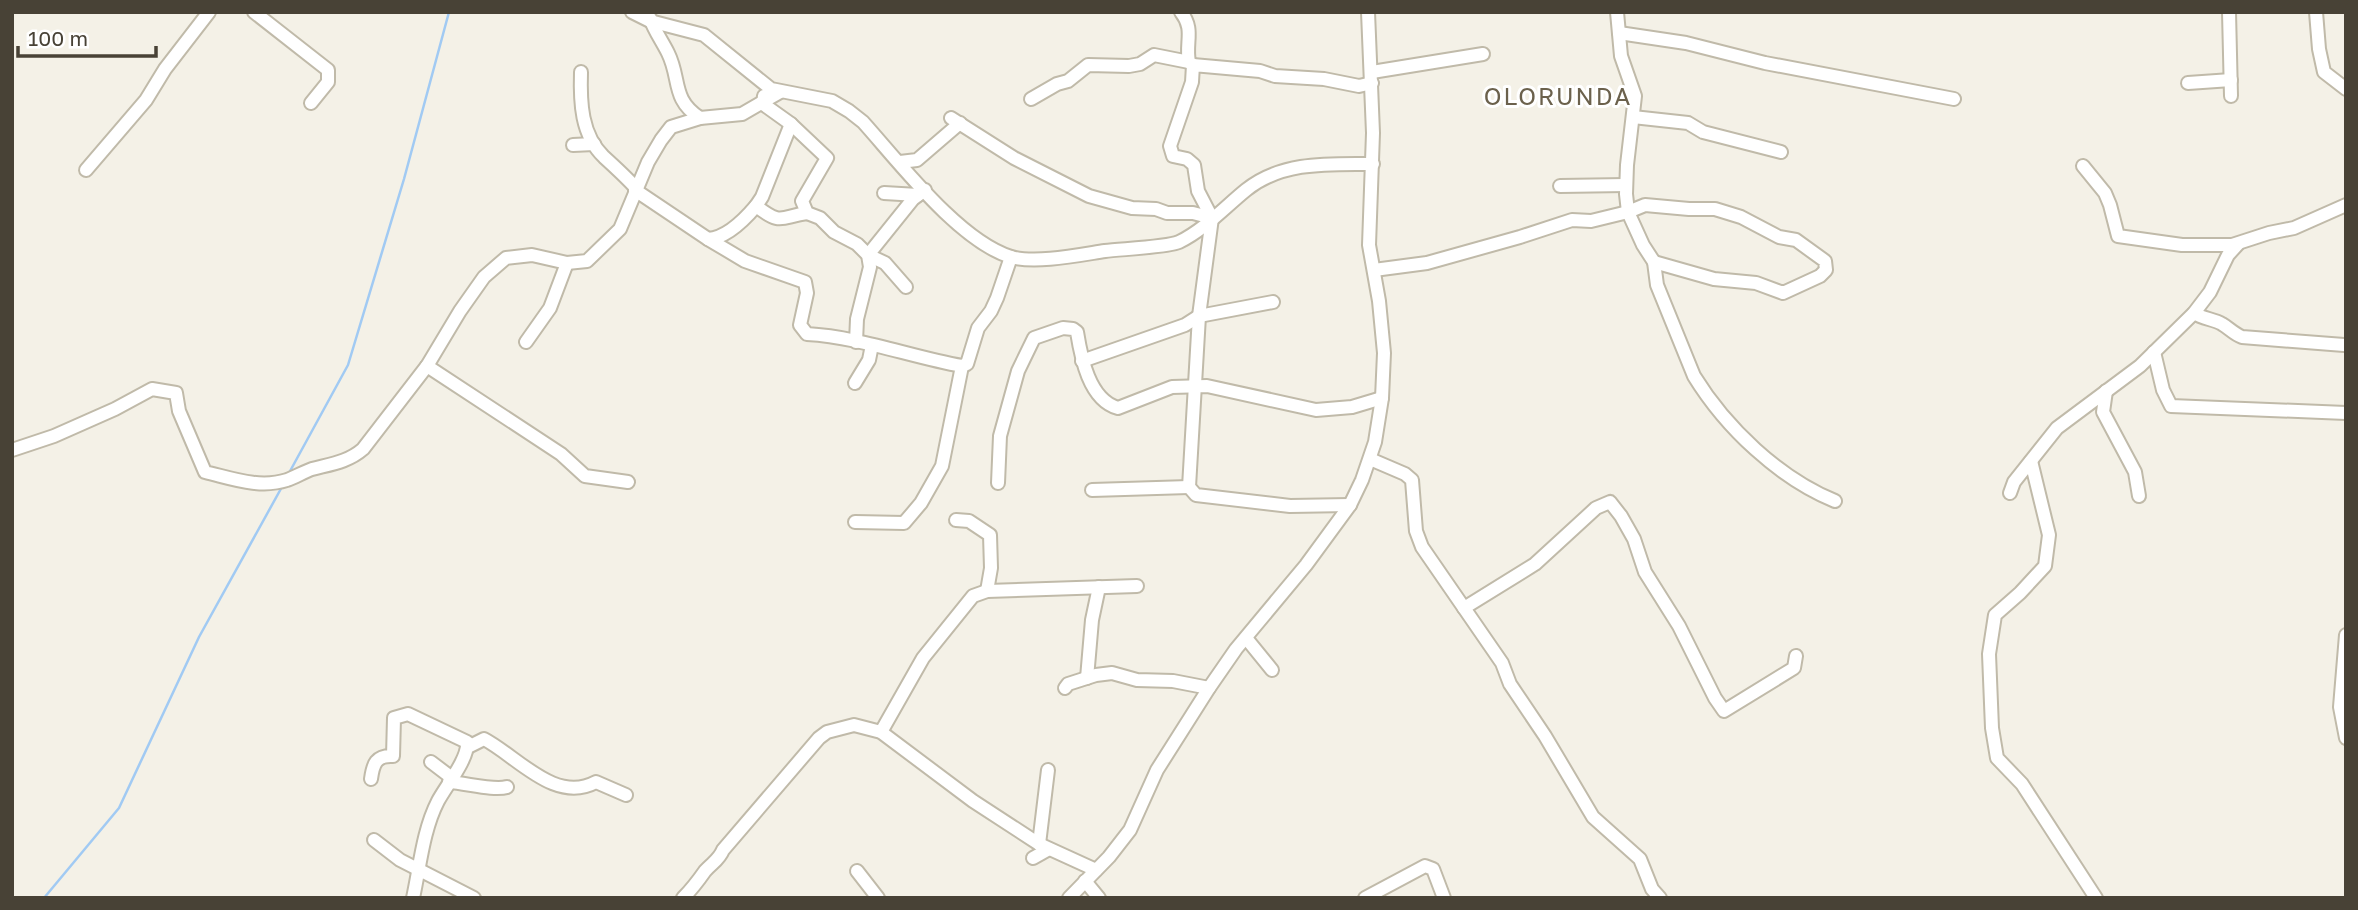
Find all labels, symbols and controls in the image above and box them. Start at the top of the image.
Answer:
scale bar [18,14,156,58]
text: 100 m [28,25,88,51]
district label: OLORUNDA [1484,81,1632,110]

